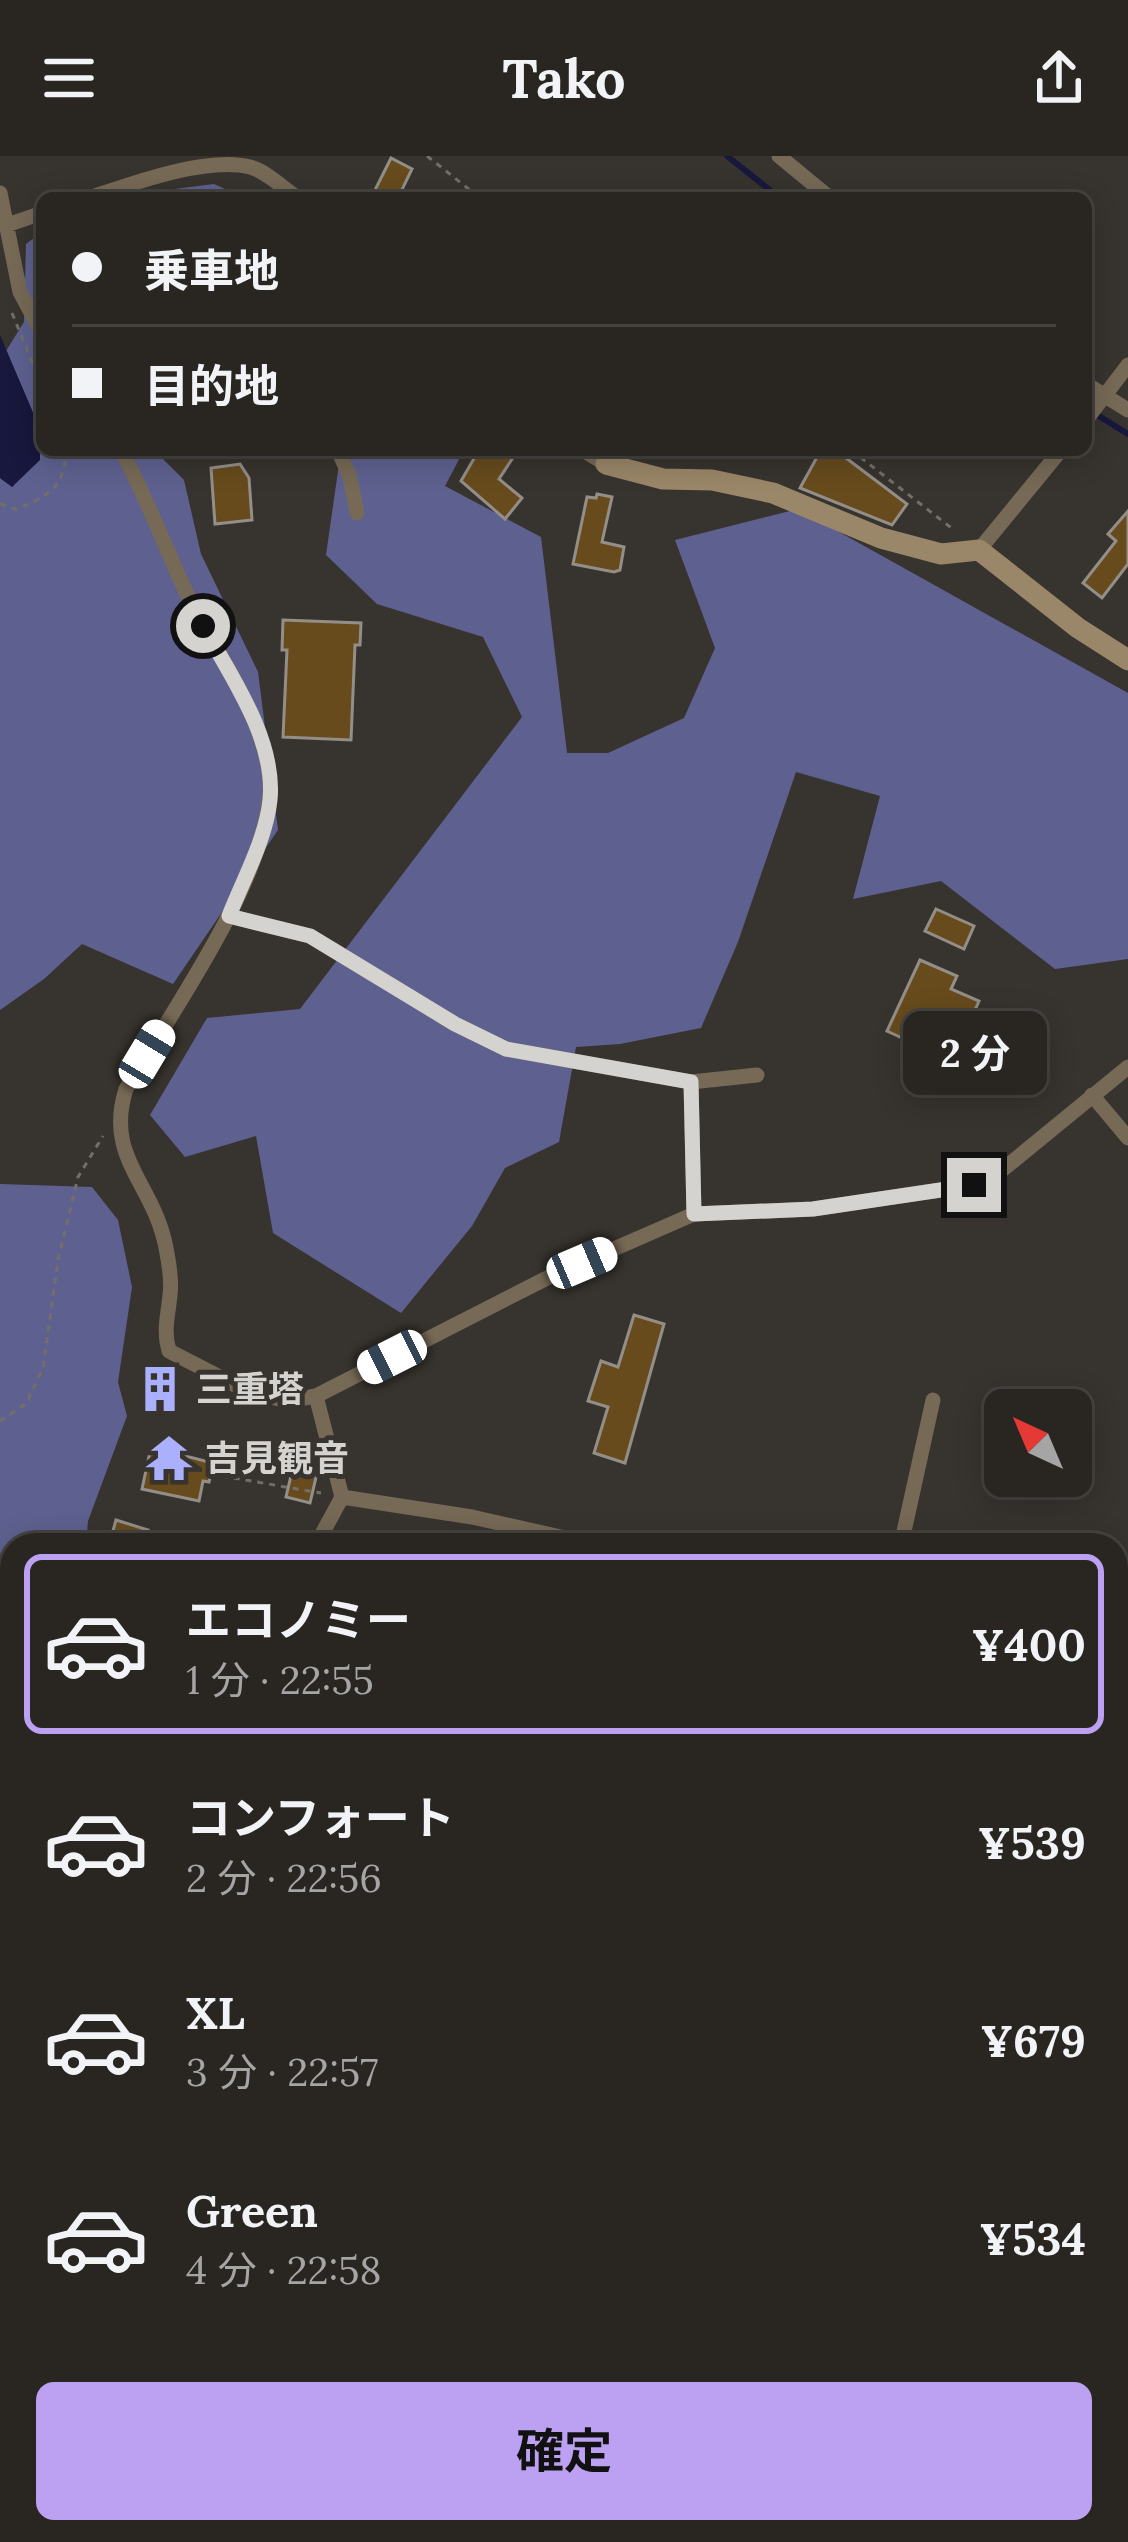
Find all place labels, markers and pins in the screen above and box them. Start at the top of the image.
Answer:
building icon: 三重塔 [135,1364,185,1414]
place label: 三重塔 [196,1366,304,1412]
temple icon: 吉見観音 [144,1433,194,1483]
place label: 吉見観音 [205,1435,349,1481]

